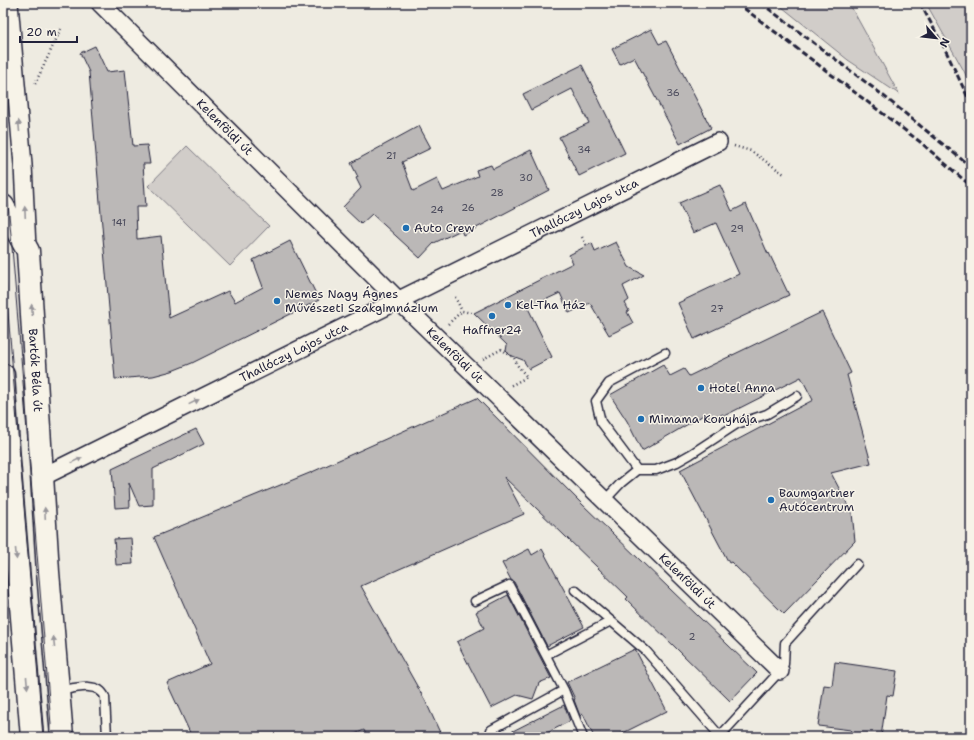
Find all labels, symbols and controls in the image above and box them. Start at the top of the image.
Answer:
scale bar [20,18,77,44]
north arrow [916,18,956,58]
text: 20 m [26,24,57,40]
text: N [936,35,953,50]
house number: 36 [666,86,680,99]
street label: Kelenföldi út [193,96,256,159]
one-way arrow [16,120,23,132]
house number: 34 [577,143,591,156]
house number: 21 [386,149,396,162]
house number: 30 [519,171,533,184]
street label: Thallóczy Lajos utca [527,175,641,242]
house number: 28 [490,186,504,199]
house number: 26 [461,201,475,214]
house number: 24 [430,203,444,216]
one-way arrow [22,206,29,218]
house number: 141 [112,216,126,229]
place label: Auto Crew [414,220,475,236]
house number: 29 [730,222,744,235]
marker: Auto Crew [401,223,411,233]
place label: Nemes Nagy Ágnes Művészeti Szakgimnázium [285,286,438,316]
marker: Nemes Nagy Ágnes Művészeti Szakgimnázium [272,296,282,306]
place label: Kel-Tha Ház [516,297,586,313]
marker: Kel-Tha Ház [503,300,513,310]
house number: 27 [710,302,724,315]
one-way arrow [28,304,35,316]
marker: Haffner24 [487,311,497,321]
street label: Thallóczy Lajos utca [237,318,351,386]
place label: Haffner24 [462,322,522,338]
street label: Kelenföldi út [423,324,487,387]
street label: Bartók Béla út [25,328,46,413]
place label: Hotel Anna [709,380,775,396]
marker: Hotel Anna [696,383,706,393]
one-way arrow [188,399,200,405]
place label: Mimama Konyhája [649,411,758,427]
marker: Mimama Konyhája [636,414,646,424]
one-way arrow [72,456,83,463]
place label: Baumgartner Autócentrum [779,485,855,515]
marker: Baumgartner Autócentrum [766,495,776,505]
one-way arrow [41,507,48,519]
one-way arrow [13,548,20,560]
street label: Kelenföldi út [655,550,719,612]
house number: 2 [689,630,696,643]
one-way arrow [51,636,58,648]
one-way arrow [24,677,31,689]

